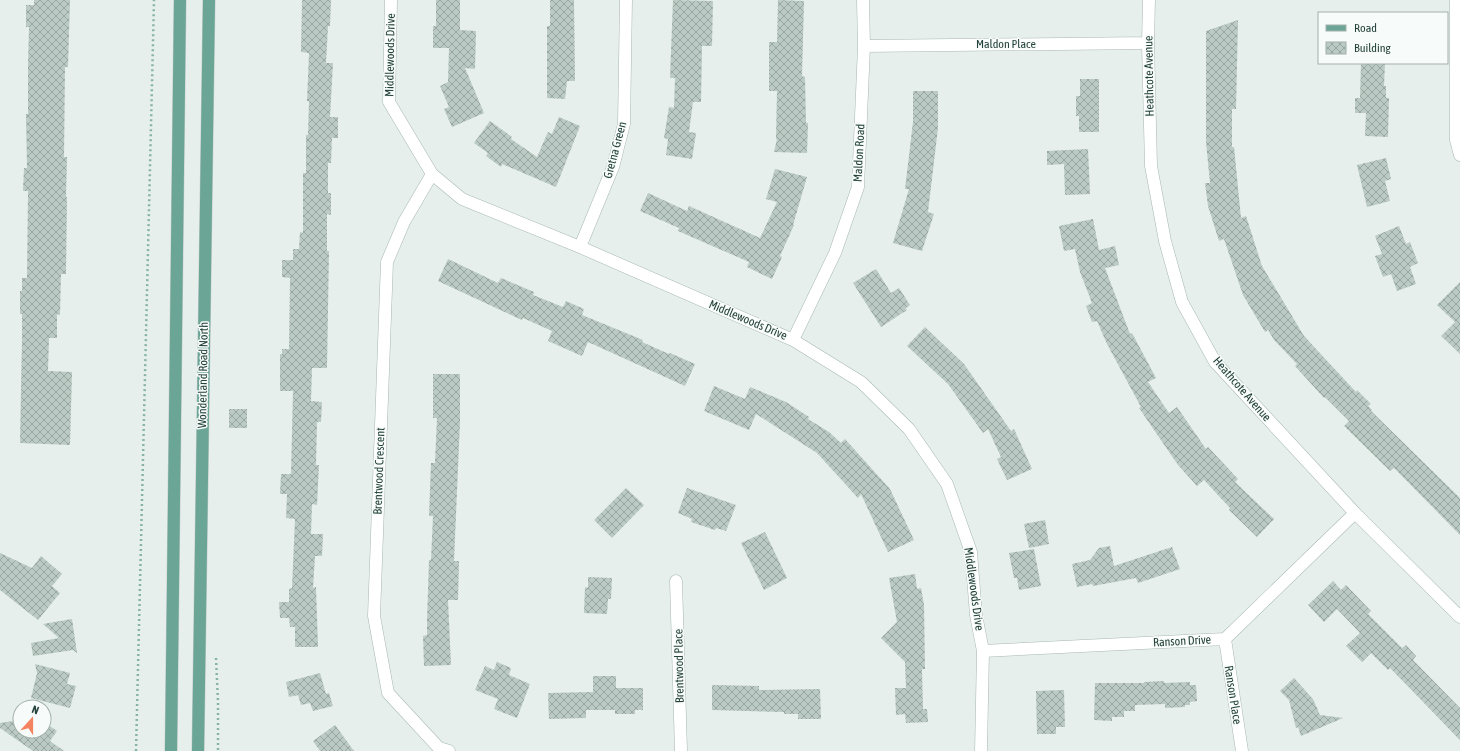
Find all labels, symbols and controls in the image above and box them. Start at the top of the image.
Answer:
legend [1318,12,1448,64]
street label: Middlewoods Drive [382,13,398,97]
text: Road [1354,21,1377,35]
street label: Heathcote Avenue [1141,35,1157,117]
street label: Maldon Place [976,37,1036,51]
text: Building [1354,41,1392,55]
street label: Gretna Green [601,120,629,180]
street label: Maldon Road [850,123,868,183]
street label: Middlewoods Drive [707,297,789,343]
street label: Wonderland Road North [195,322,211,428]
street label: Heathcote Avenue [1210,354,1274,424]
street label: Brentwood Crescent [370,427,388,515]
street label: Middlewoods Drive [961,547,987,631]
street label: Brentwood Place [671,629,687,703]
street label: Ranson Drive [1153,632,1211,650]
street label: Ranson Place [1221,665,1245,725]
north arrow [12,699,52,739]
text: N [30,703,41,716]

